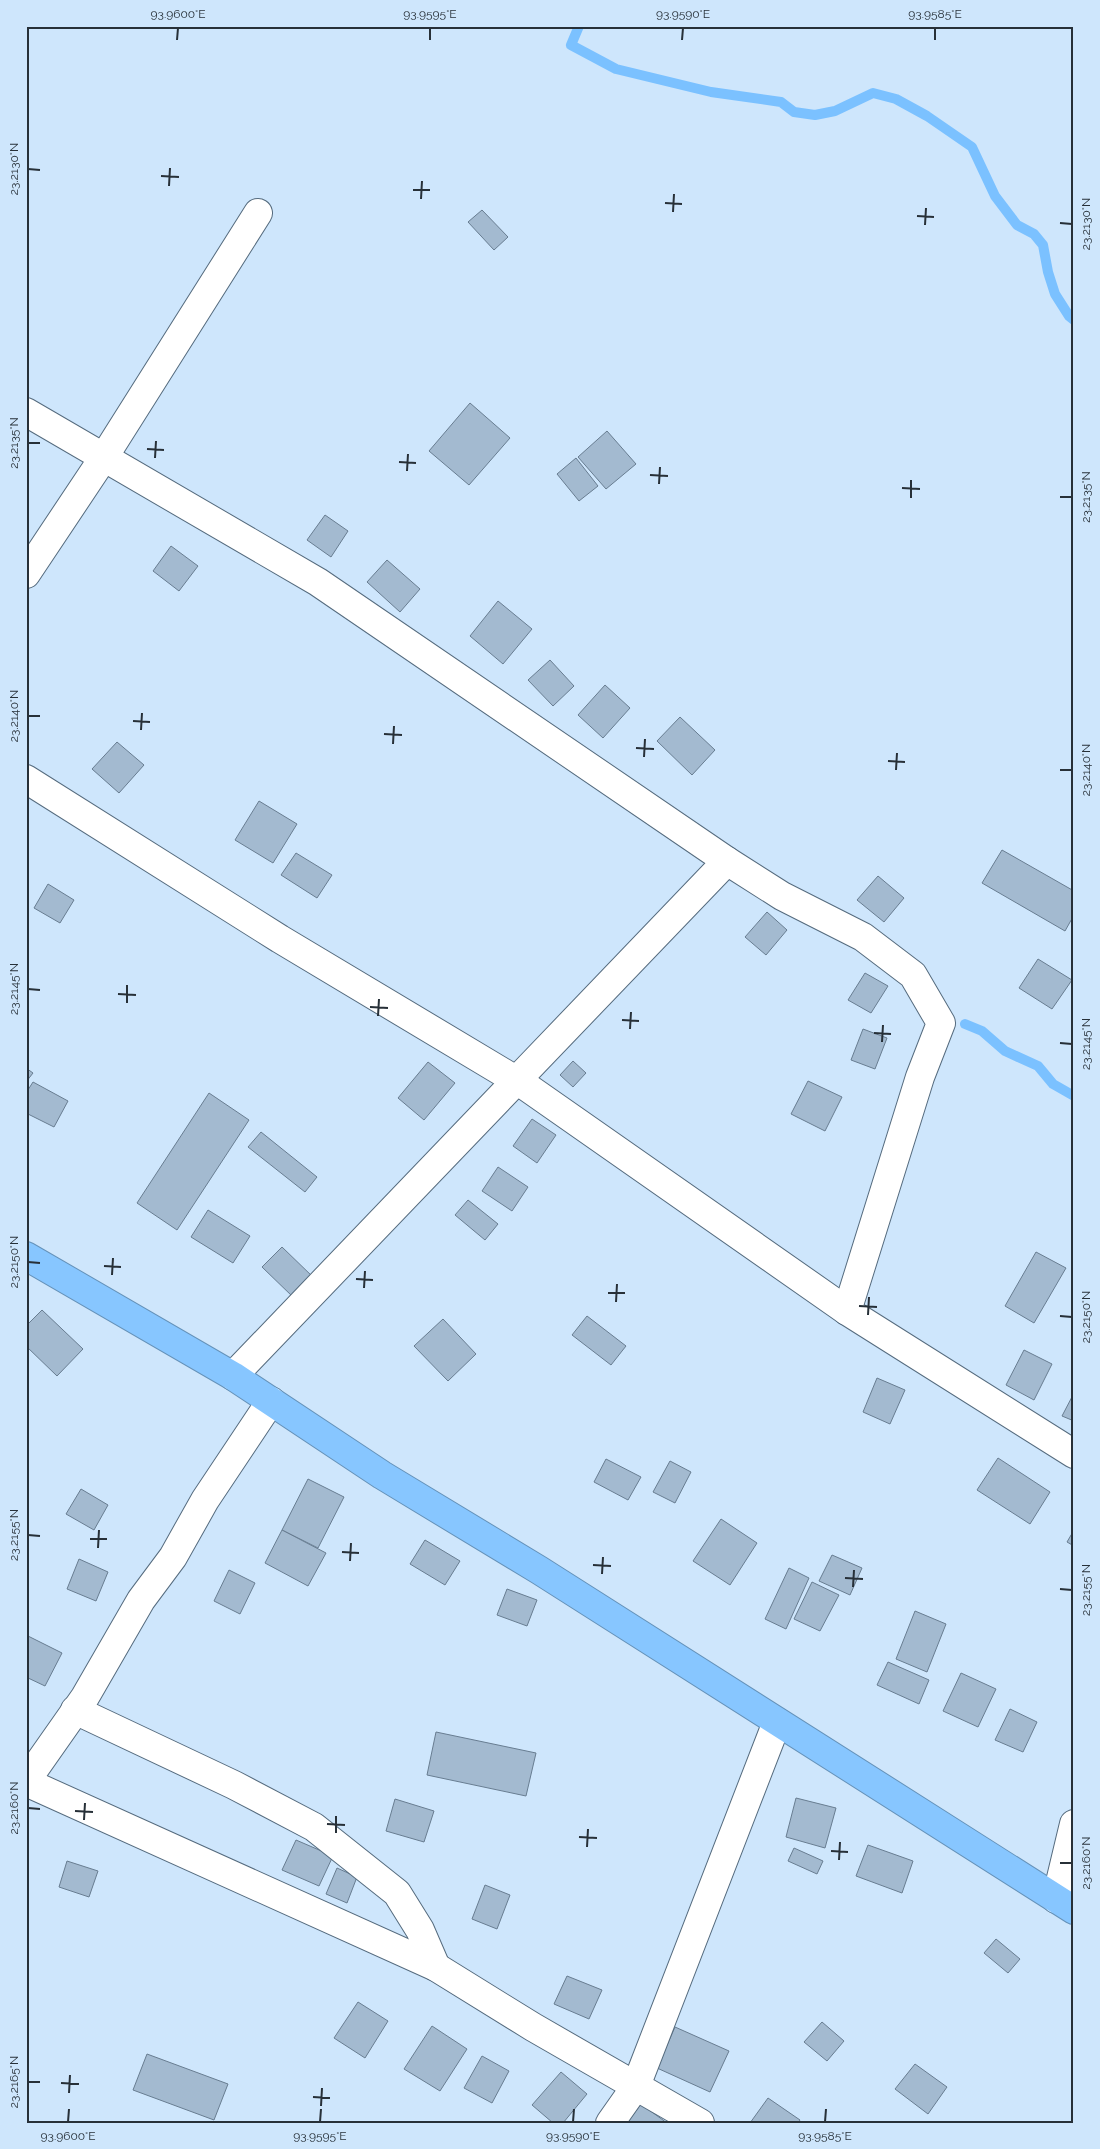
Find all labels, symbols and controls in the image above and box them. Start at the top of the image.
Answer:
text: 93.9600°E [151,7,205,21]
text: 93.9595°E [403,7,457,21]
text: 93.9590°E [656,7,710,21]
text: 93.9585°E [908,7,962,21]
text: 23.2130°N [7,143,21,195]
text: 23.2130°N [1079,198,1093,250]
text: 23.2135°N [7,417,21,469]
text: 23.2135°N [1079,471,1093,523]
text: 23.2140°N [7,690,21,742]
text: 23.2140°N [1079,744,1093,796]
text: 23.2145°N [7,963,21,1015]
text: 23.2145°N [1079,1018,1093,1070]
text: 23.2150°N [7,1236,21,1288]
text: 23.2150°N [1079,1291,1093,1343]
text: 23.2155°N [7,1509,21,1561]
text: 23.2155°N [1079,1564,1093,1616]
text: 23.2160°N [7,1781,21,1835]
text: 23.2160°N [1079,1836,1093,1890]
text: 23.2165°N [7,2056,21,2108]
text: 93.9600°E [41,2129,95,2143]
text: 93.9595°E [293,2129,347,2143]
text: 93.9590°E [546,2129,600,2143]
text: 93.9585°E [798,2129,852,2143]

